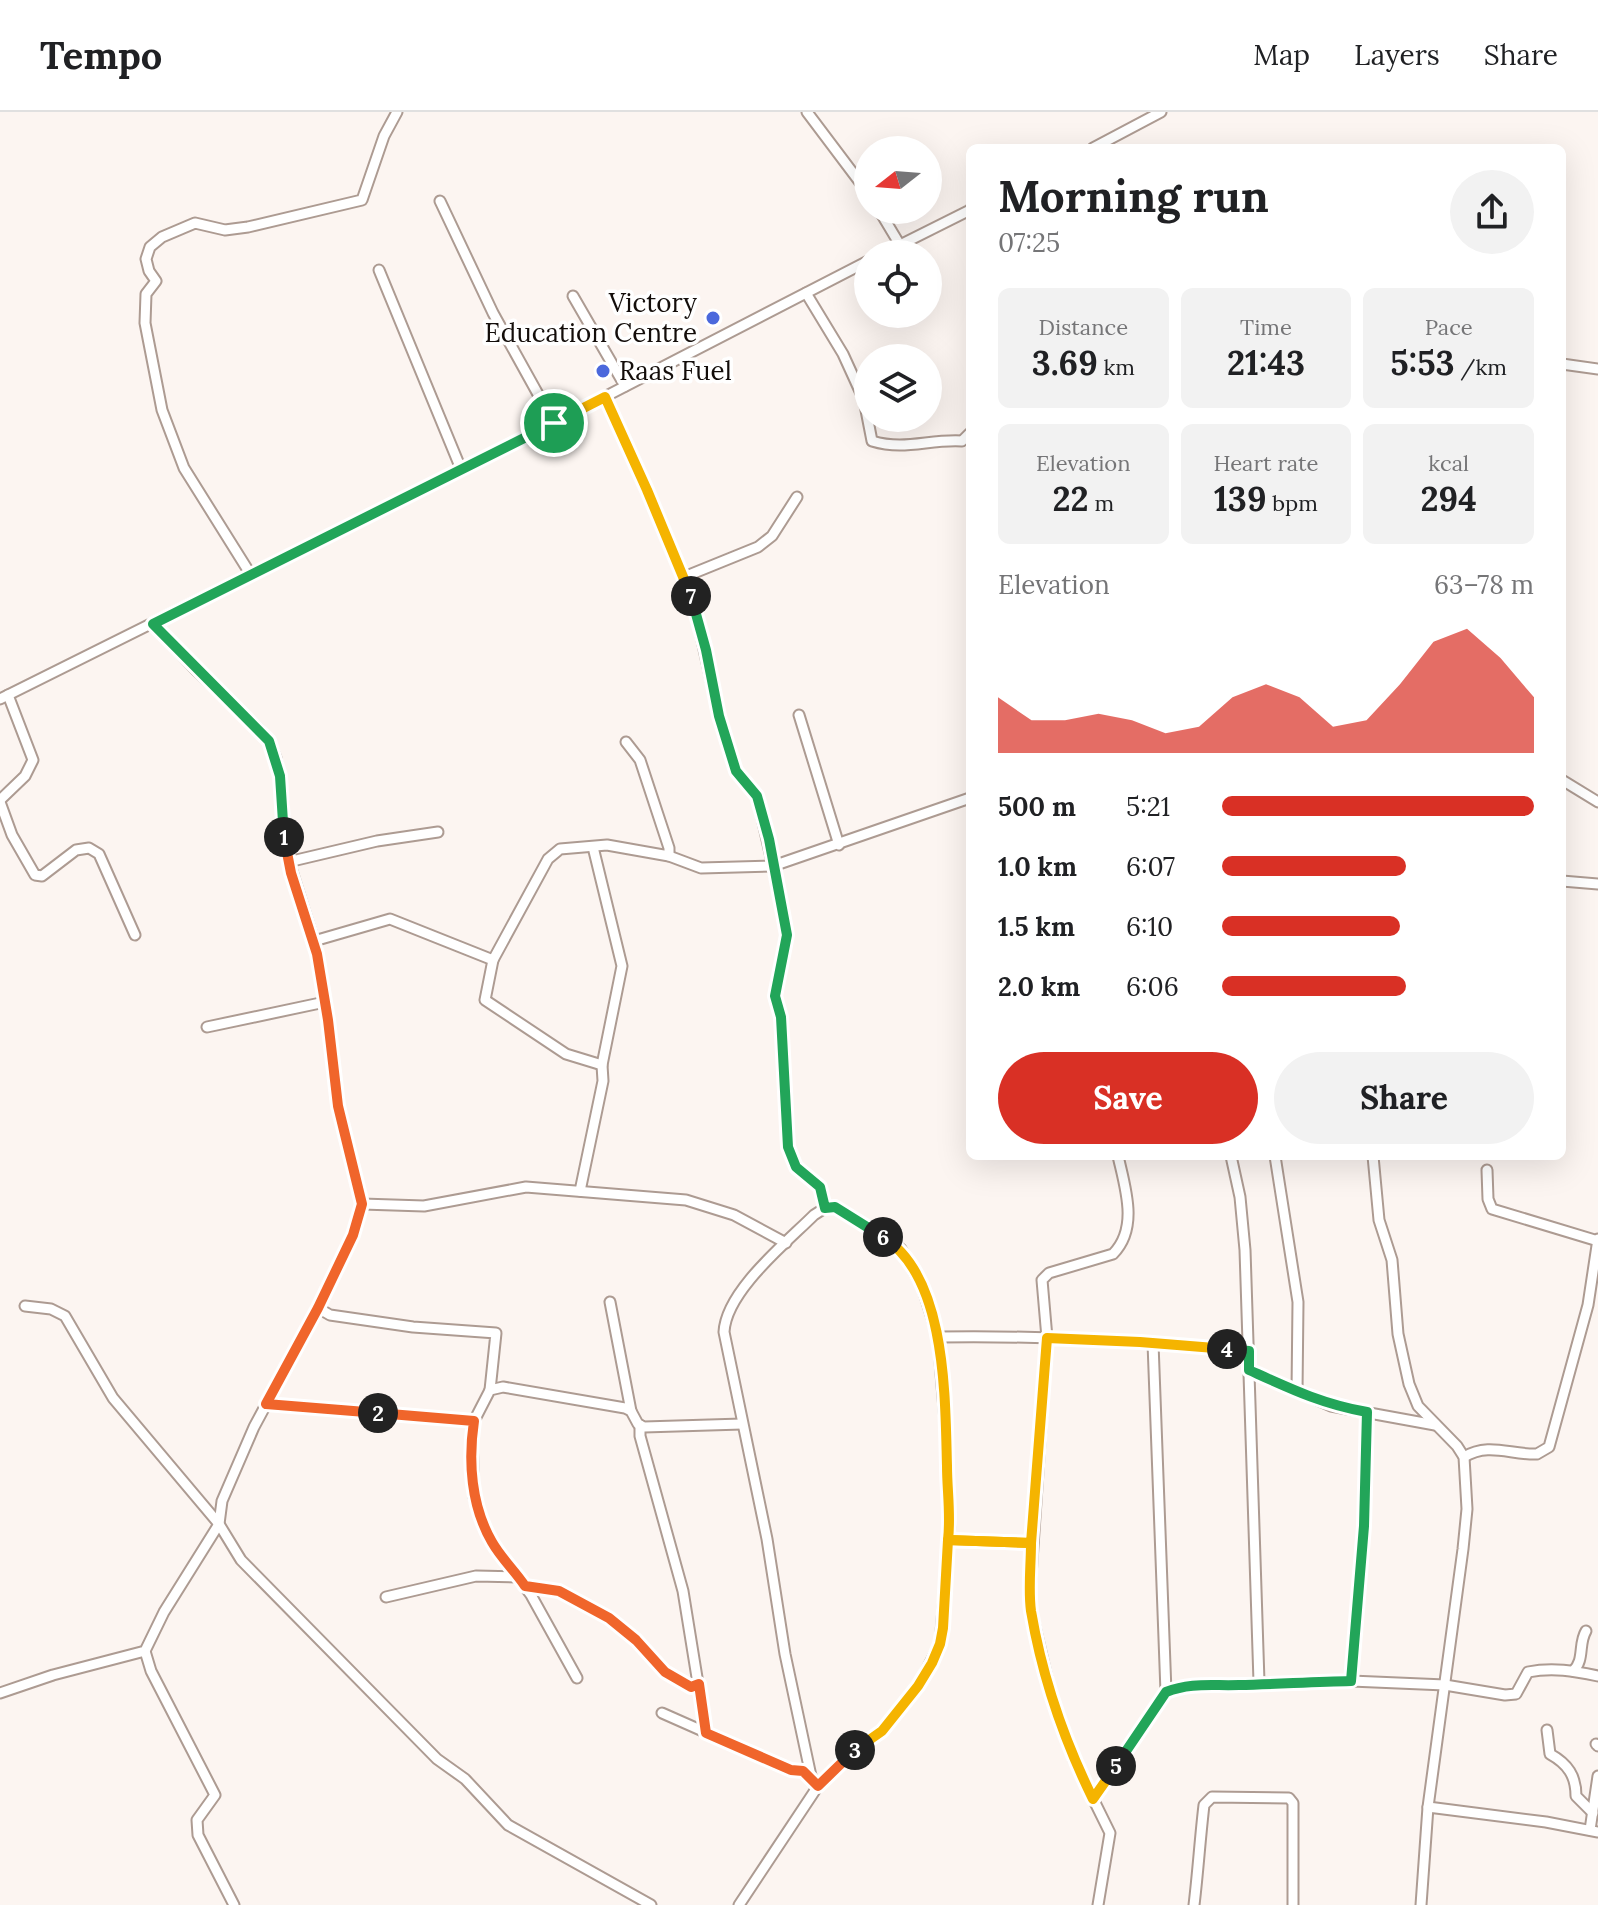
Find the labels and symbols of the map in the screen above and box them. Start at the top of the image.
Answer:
north arrow [854,136,942,224]
place label: Victory Education Centre [485,286,697,349]
marker: Victory Education Centre [704,309,722,327]
place label: Raas Fuel [619,354,732,387]
marker: Raas Fuel [594,362,612,380]
pin [520,389,588,457]
pin: 7 [671,576,711,616]
pin: 1 [264,817,304,857]
pin: 6 [863,1217,903,1257]
pin: 4 [1207,1329,1247,1369]
pin: 2 [358,1393,398,1433]
pin: 3 [835,1730,875,1770]
pin: 5 [1096,1746,1136,1786]

